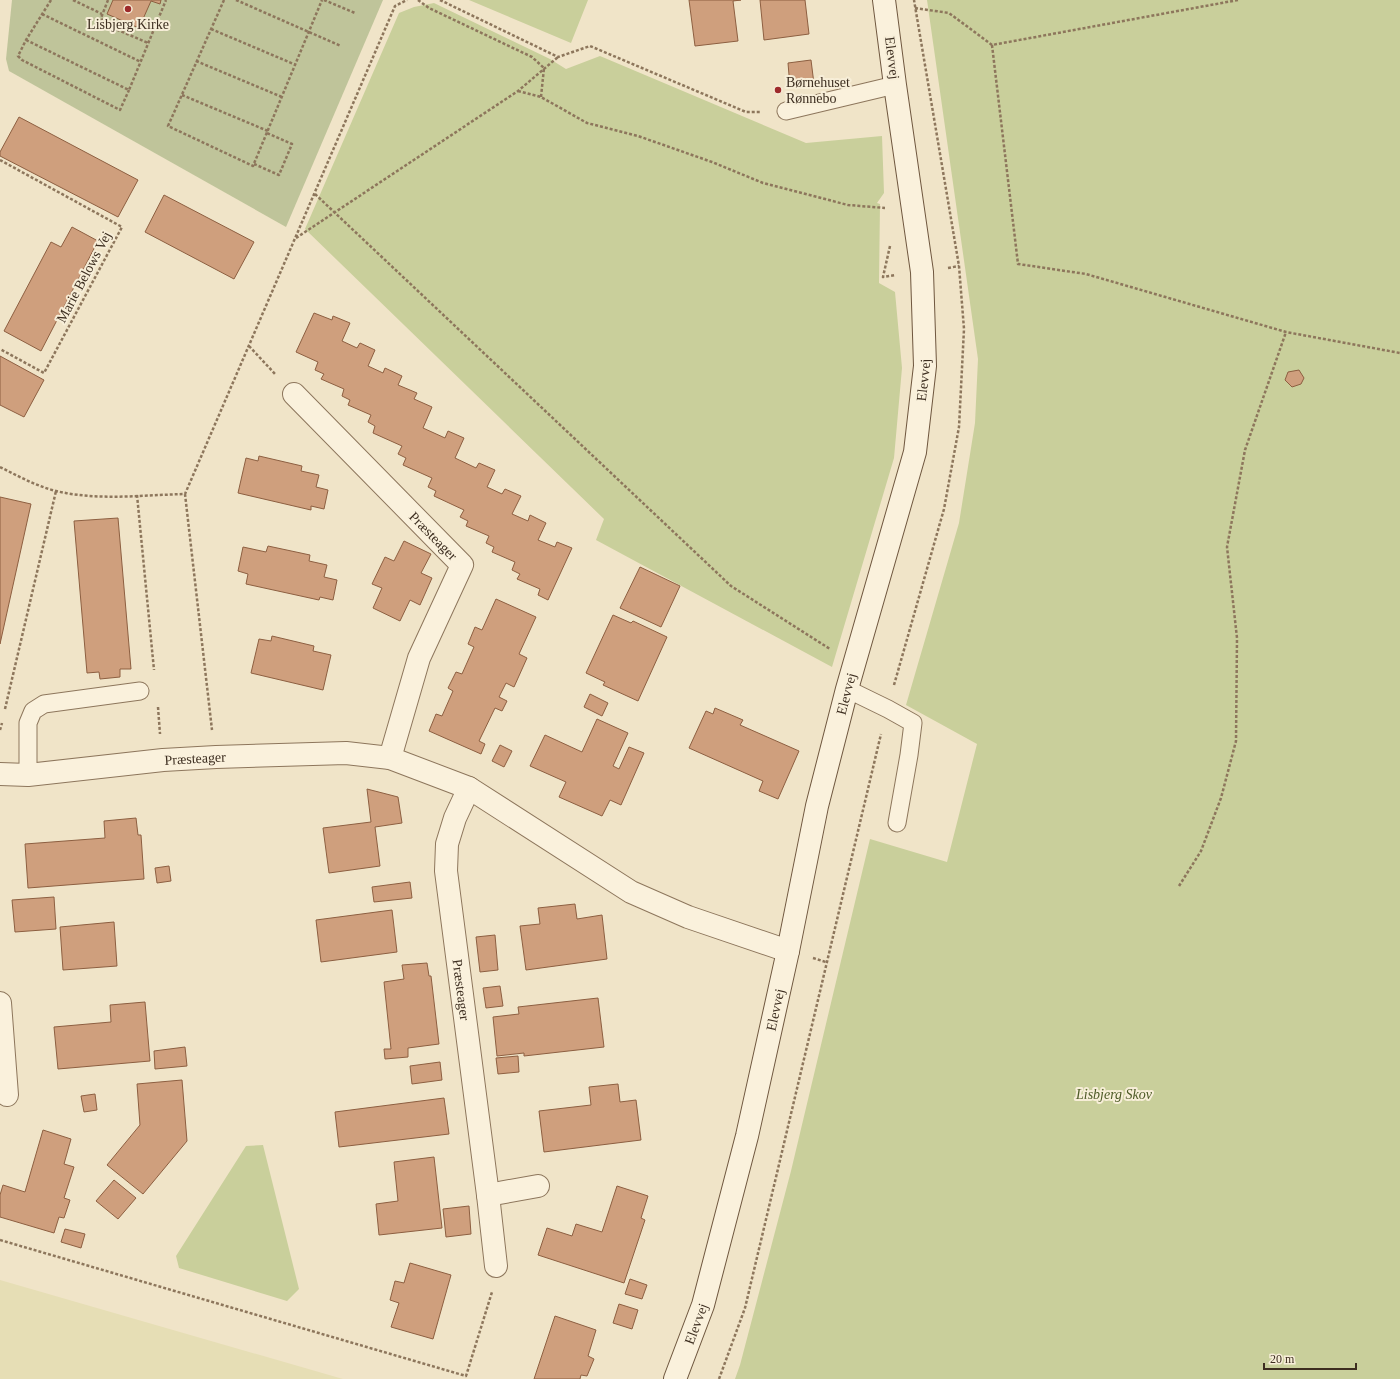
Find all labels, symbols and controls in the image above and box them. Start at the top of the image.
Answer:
marker: Lisbjerg Kirke [123,4,133,14]
place label: Lisbjerg Kirke [87,17,169,32]
street label: Elevvej [882,36,902,80]
place label: Børnehuset Rønnebo [786,75,850,106]
marker: Børnehuset Rønnebo [773,85,783,95]
street label: Marie Belows Vej [54,229,114,325]
street label: Elevvej [913,358,933,402]
street label: Præsteager [407,509,461,563]
street label: Elevvej [833,671,859,716]
street label: Præsteager [164,749,226,767]
street label: Præsteager [450,958,473,1021]
street label: Elevvej [763,987,787,1032]
park label: Lisbjerg Skov [1075,1087,1153,1102]
street label: Elevvej [681,1301,710,1346]
scale bar [1264,1345,1356,1371]
text: 20 m [1270,1352,1295,1366]

